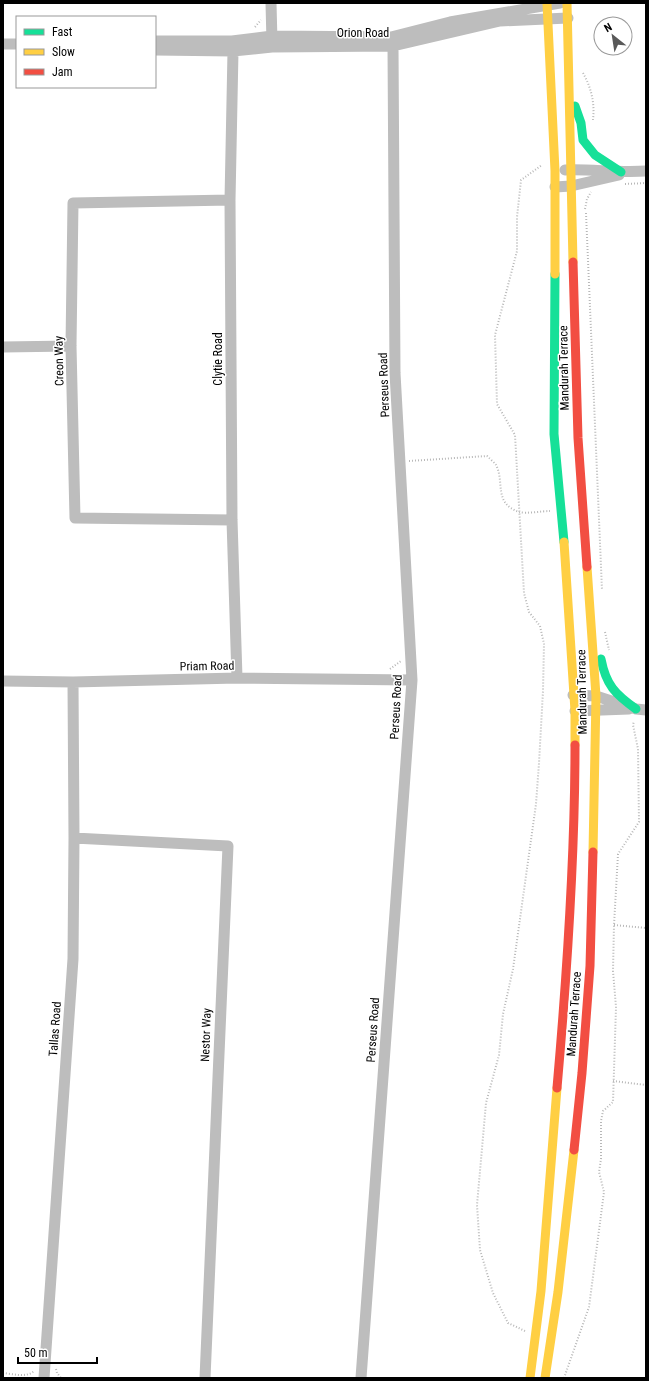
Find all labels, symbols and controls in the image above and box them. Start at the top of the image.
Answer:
legend [16,16,156,88]
north arrow [593,16,633,56]
text: N [602,20,615,35]
text: Fast [52,25,73,39]
street label: Orion Road [337,26,389,40]
text: Slow [52,45,75,59]
text: Jam [52,65,73,79]
street label: Mandurah Terrace [556,325,572,411]
street label: Clytie Road [211,332,225,386]
street label: Creon Way [52,336,66,386]
street label: Perseus Road [376,352,392,418]
street label: Mandurah Terrace [574,649,590,735]
street label: Priam Road [180,659,235,673]
street label: Perseus Road [387,674,405,740]
street label: Mandurah Terrace [564,971,584,1057]
street label: Perseus Road [364,997,382,1063]
street label: Tallas Road [46,1001,64,1057]
street label: Nestor Way [198,1008,214,1062]
scale bar [18,1339,97,1365]
text: 50 m [24,1346,48,1360]

